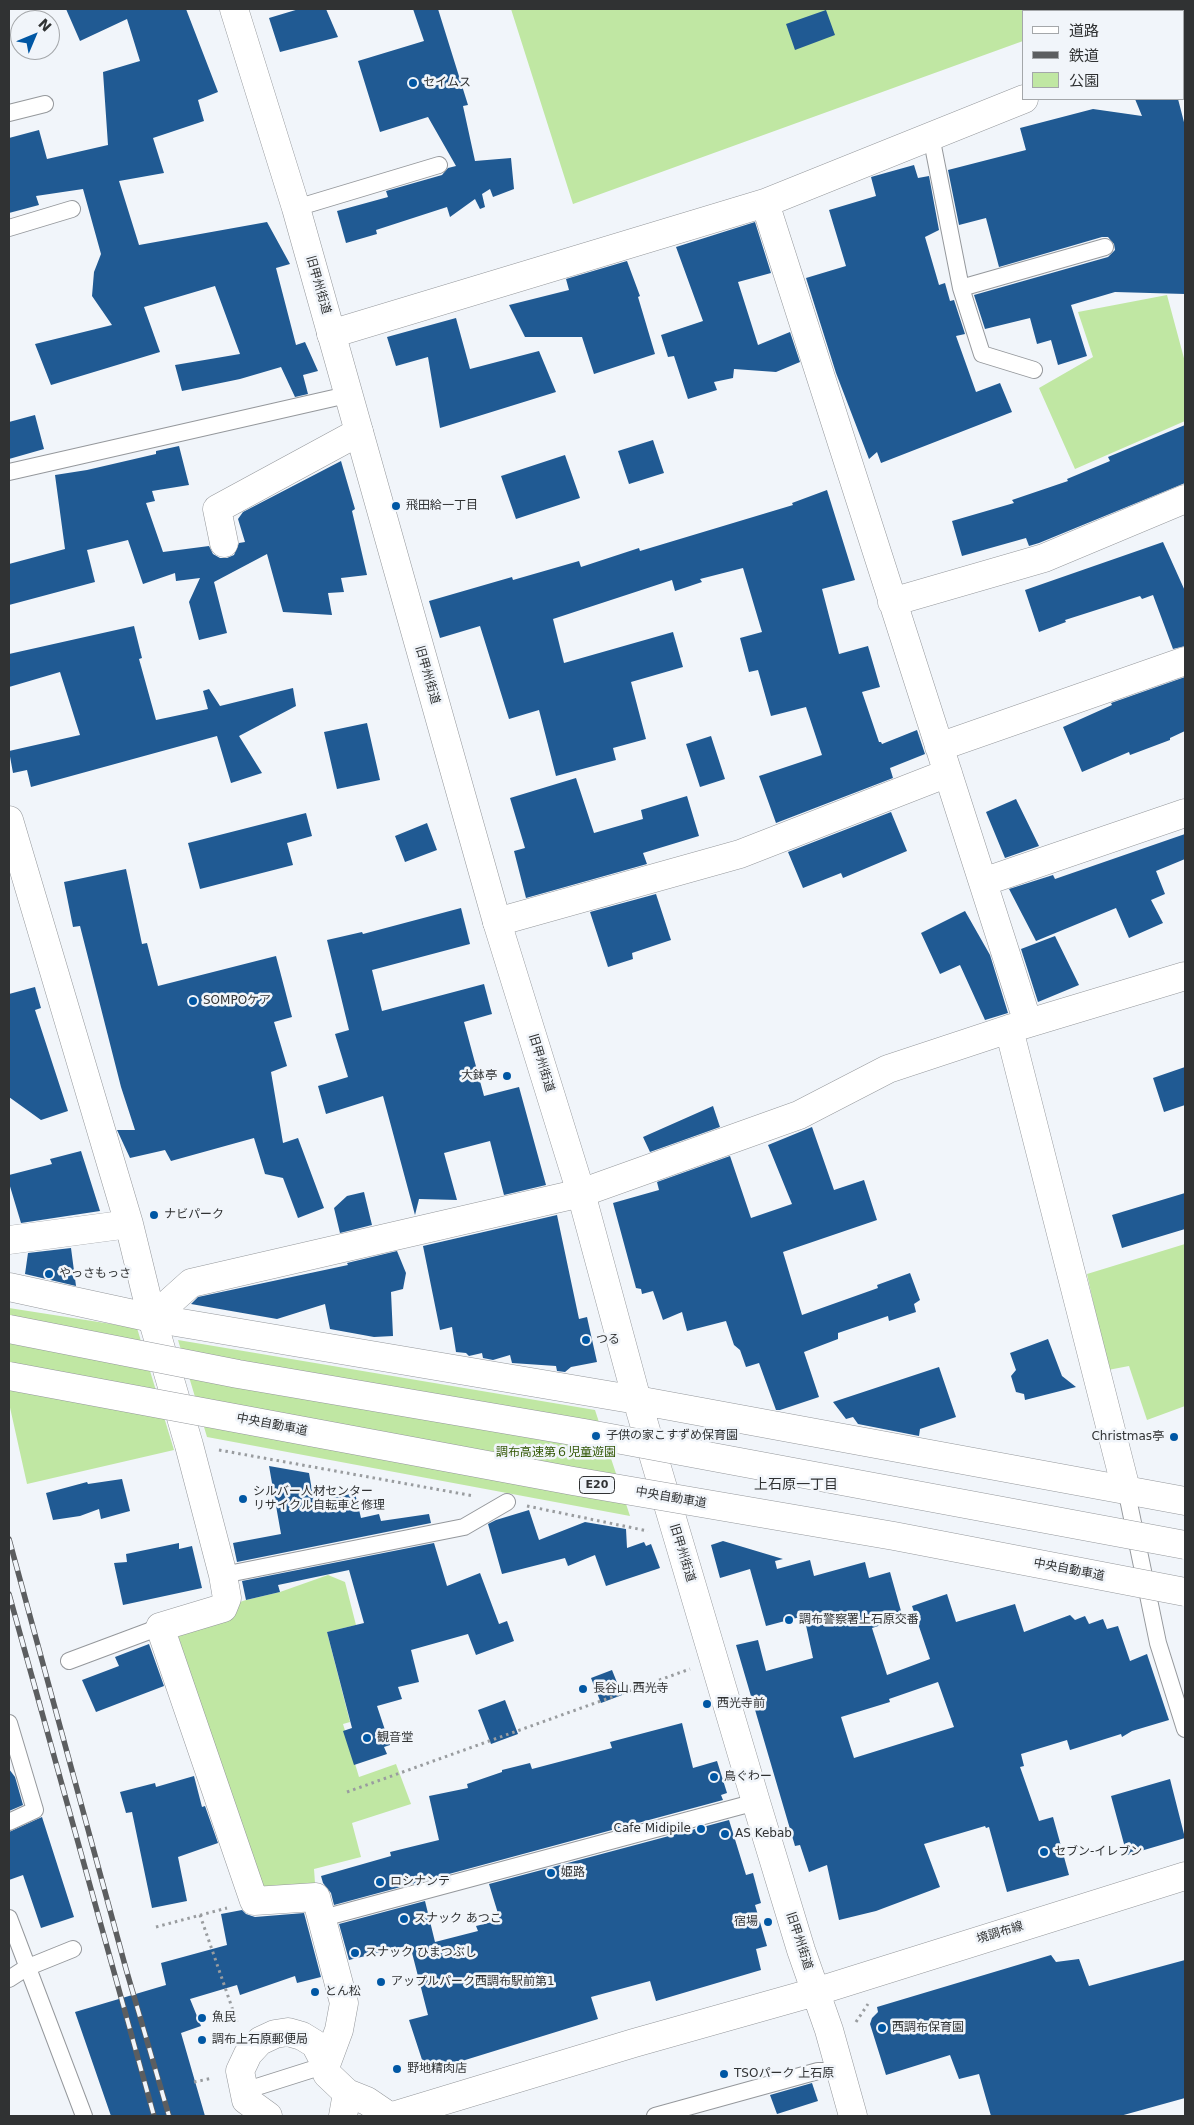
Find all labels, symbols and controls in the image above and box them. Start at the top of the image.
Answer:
north arrow [10,10,60,60]
legend [1022,10,1184,100]
text: N [35,15,55,35]
text: 道路 [1069,22,1099,40]
text: 鉄道 [1069,47,1099,65]
text: 公園 [1069,72,1099,90]
place label: セイムス [423,76,471,90]
marker: セイムス [407,77,419,89]
street label: 旧甲州街道 [303,254,333,316]
place label: 飛田給一丁目 [406,499,478,513]
marker: 飛田給一丁目 [390,500,402,512]
street label: 旧甲州街道 [412,644,442,706]
place label: SOMPOケア [203,994,271,1008]
marker: SOMPOケア [187,995,199,1007]
street label: 旧甲州街道 [525,1032,557,1094]
place label: 大鉢亭 [461,1069,497,1083]
marker: 大鉢亭 [501,1070,513,1082]
place label: ナビパーク [164,1208,224,1222]
marker: ナビパーク [148,1209,160,1221]
place label: やっさもっさ [59,1267,131,1281]
marker: やっさもっさ [43,1268,55,1280]
place label: つる [596,1333,620,1347]
marker: つる [580,1334,592,1346]
street label: 中央自動車道 [235,1411,309,1439]
place label: 子供の家こすずめ保育園 [606,1429,738,1443]
marker: 子供の家こすずめ保育園 [590,1430,602,1442]
place label: Christmas亭 [1091,1430,1164,1444]
marker: Christmas亭 [1168,1431,1180,1443]
park label: 調布高速第６児童遊園 [496,1446,616,1460]
road number: E20 [580,1476,614,1494]
district label: 上石原一丁目 [754,1477,838,1493]
place label: シルバー人材センター リサイクル自転車と修理 [253,1485,385,1513]
street label: 中央自動車道 [634,1485,708,1511]
marker: シルバー人材センター リサイクル自転車と修理 [237,1493,249,1505]
street label: 旧甲州街道 [666,1522,698,1584]
street label: 中央自動車道 [1032,1556,1106,1584]
place label: 調布警察署上石原交番 [799,1613,919,1627]
marker: 調布警察署上石原交番 [783,1614,795,1626]
place label: 長谷山 西光寺 [593,1682,669,1696]
marker: 長谷山 西光寺 [577,1683,589,1695]
place label: 西光寺前 [717,1697,765,1711]
marker: 西光寺前 [701,1698,713,1710]
place label: 観音堂 [377,1731,413,1745]
marker: 観音堂 [361,1732,373,1744]
place label: 鳥ぐわー [724,1770,772,1784]
marker: 鳥ぐわー [708,1771,720,1783]
place label: Cafe Midipile [614,1822,691,1836]
marker: Cafe Midipile [695,1823,707,1835]
place label: AS Kebab [735,1827,792,1841]
marker: AS Kebab [719,1828,731,1840]
place label: セブン-イレブン [1054,1845,1142,1859]
marker: セブン-イレブン [1038,1846,1050,1858]
place label: 姫路 [561,1866,585,1880]
marker: 姫路 [545,1867,557,1879]
place label: ロシナンテ [390,1875,450,1889]
marker: ロシナンテ [374,1876,386,1888]
street label: 旧甲州街道 [783,1910,815,1972]
place label: スナック あつこ [414,1912,502,1926]
marker: スナック あつこ [398,1913,410,1925]
place label: 宿場 [734,1915,758,1929]
marker: 宿場 [762,1916,774,1928]
street label: 境調布線 [975,1919,1025,1947]
place label: スナック ひまつぶし [365,1946,477,1960]
marker: スナック ひまつぶし [349,1947,361,1959]
place label: アップルパーク西調布駅前第1 [391,1975,555,1989]
marker: アップルパーク西調布駅前第1 [375,1976,387,1988]
place label: とん松 [325,1985,361,1999]
marker: とん松 [309,1986,321,1998]
place label: 魚民 [212,2011,236,2025]
marker: 魚民 [196,2012,208,2024]
place label: 西調布保育園 [892,2021,964,2035]
marker: 西調布保育園 [876,2022,888,2034]
place label: 調布上石原郵便局 [212,2033,308,2047]
marker: 調布上石原郵便局 [196,2034,208,2046]
place label: 野地精肉店 [407,2062,467,2076]
marker: 野地精肉店 [391,2063,403,2075]
place label: TSOパーク 上石原 [734,2067,834,2081]
marker: TSOパーク 上石原 [718,2068,730,2080]

